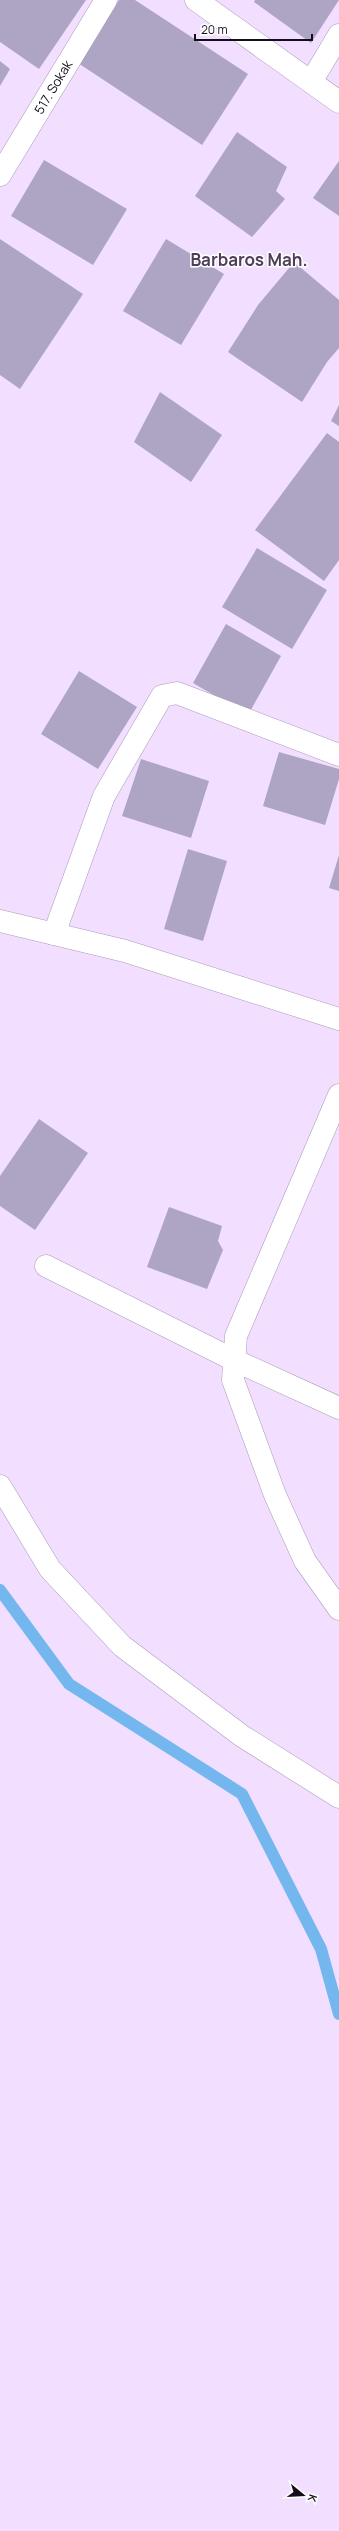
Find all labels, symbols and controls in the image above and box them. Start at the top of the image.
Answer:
scale bar [195,16,312,42]
text: 20 m [201,21,228,38]
street label: 517. Sokak [30,56,76,117]
district label: Barbaros Mah. [190,248,308,271]
north arrow [283,2475,323,2515]
text: K [304,2493,321,2505]

